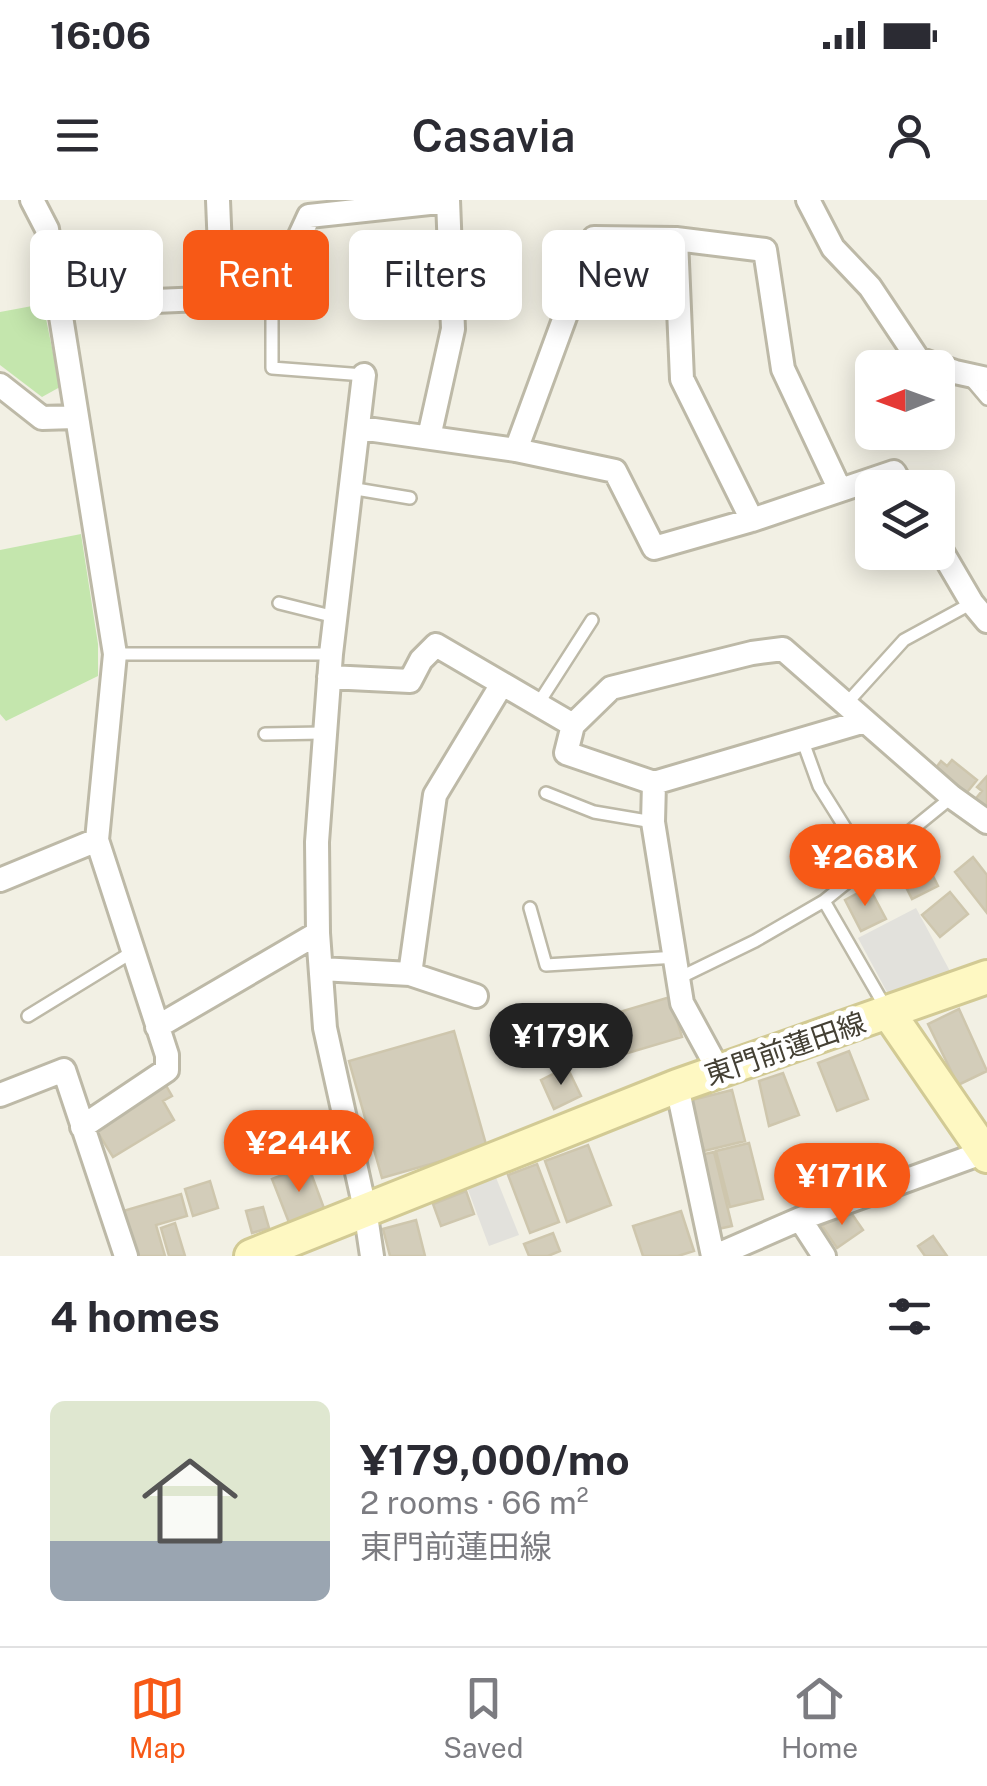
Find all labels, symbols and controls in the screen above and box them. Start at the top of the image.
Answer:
text: 16:06 [50,13,151,58]
icon: menu [50,108,105,163]
icon: person [882,108,937,163]
text: Casavia [412,109,575,162]
chip: Buy [30,230,163,320]
chip: Rent [183,230,329,320]
chip: Filters [349,230,522,320]
chip: New [542,230,685,320]
north arrow [855,350,955,450]
map controls [855,350,955,570]
button: layers [855,470,955,570]
pin: ¥268K [795,824,935,909]
text: ¥268K [812,838,918,875]
pin: ¥179K [491,1003,631,1088]
street label: 東門前蓮田線 [700,1005,870,1091]
text: ¥179K [512,1017,610,1054]
pin: ¥244K [229,1110,369,1195]
text: ¥244K [246,1124,352,1161]
pin: ¥171K [772,1143,912,1228]
text: ¥171K [796,1157,888,1194]
icon: filters [882,1289,937,1344]
text: 4 homes [50,1292,220,1341]
text: ¥179,000/mo [360,1435,630,1484]
icon: home [130,1441,250,1561]
text: 2 rooms · 66 m² [360,1484,588,1521]
text: 東門前蓮田線 [360,1528,552,1565]
tab: Map [129,1671,186,1764]
tab: Saved [443,1671,523,1764]
tab: Home [781,1671,858,1764]

